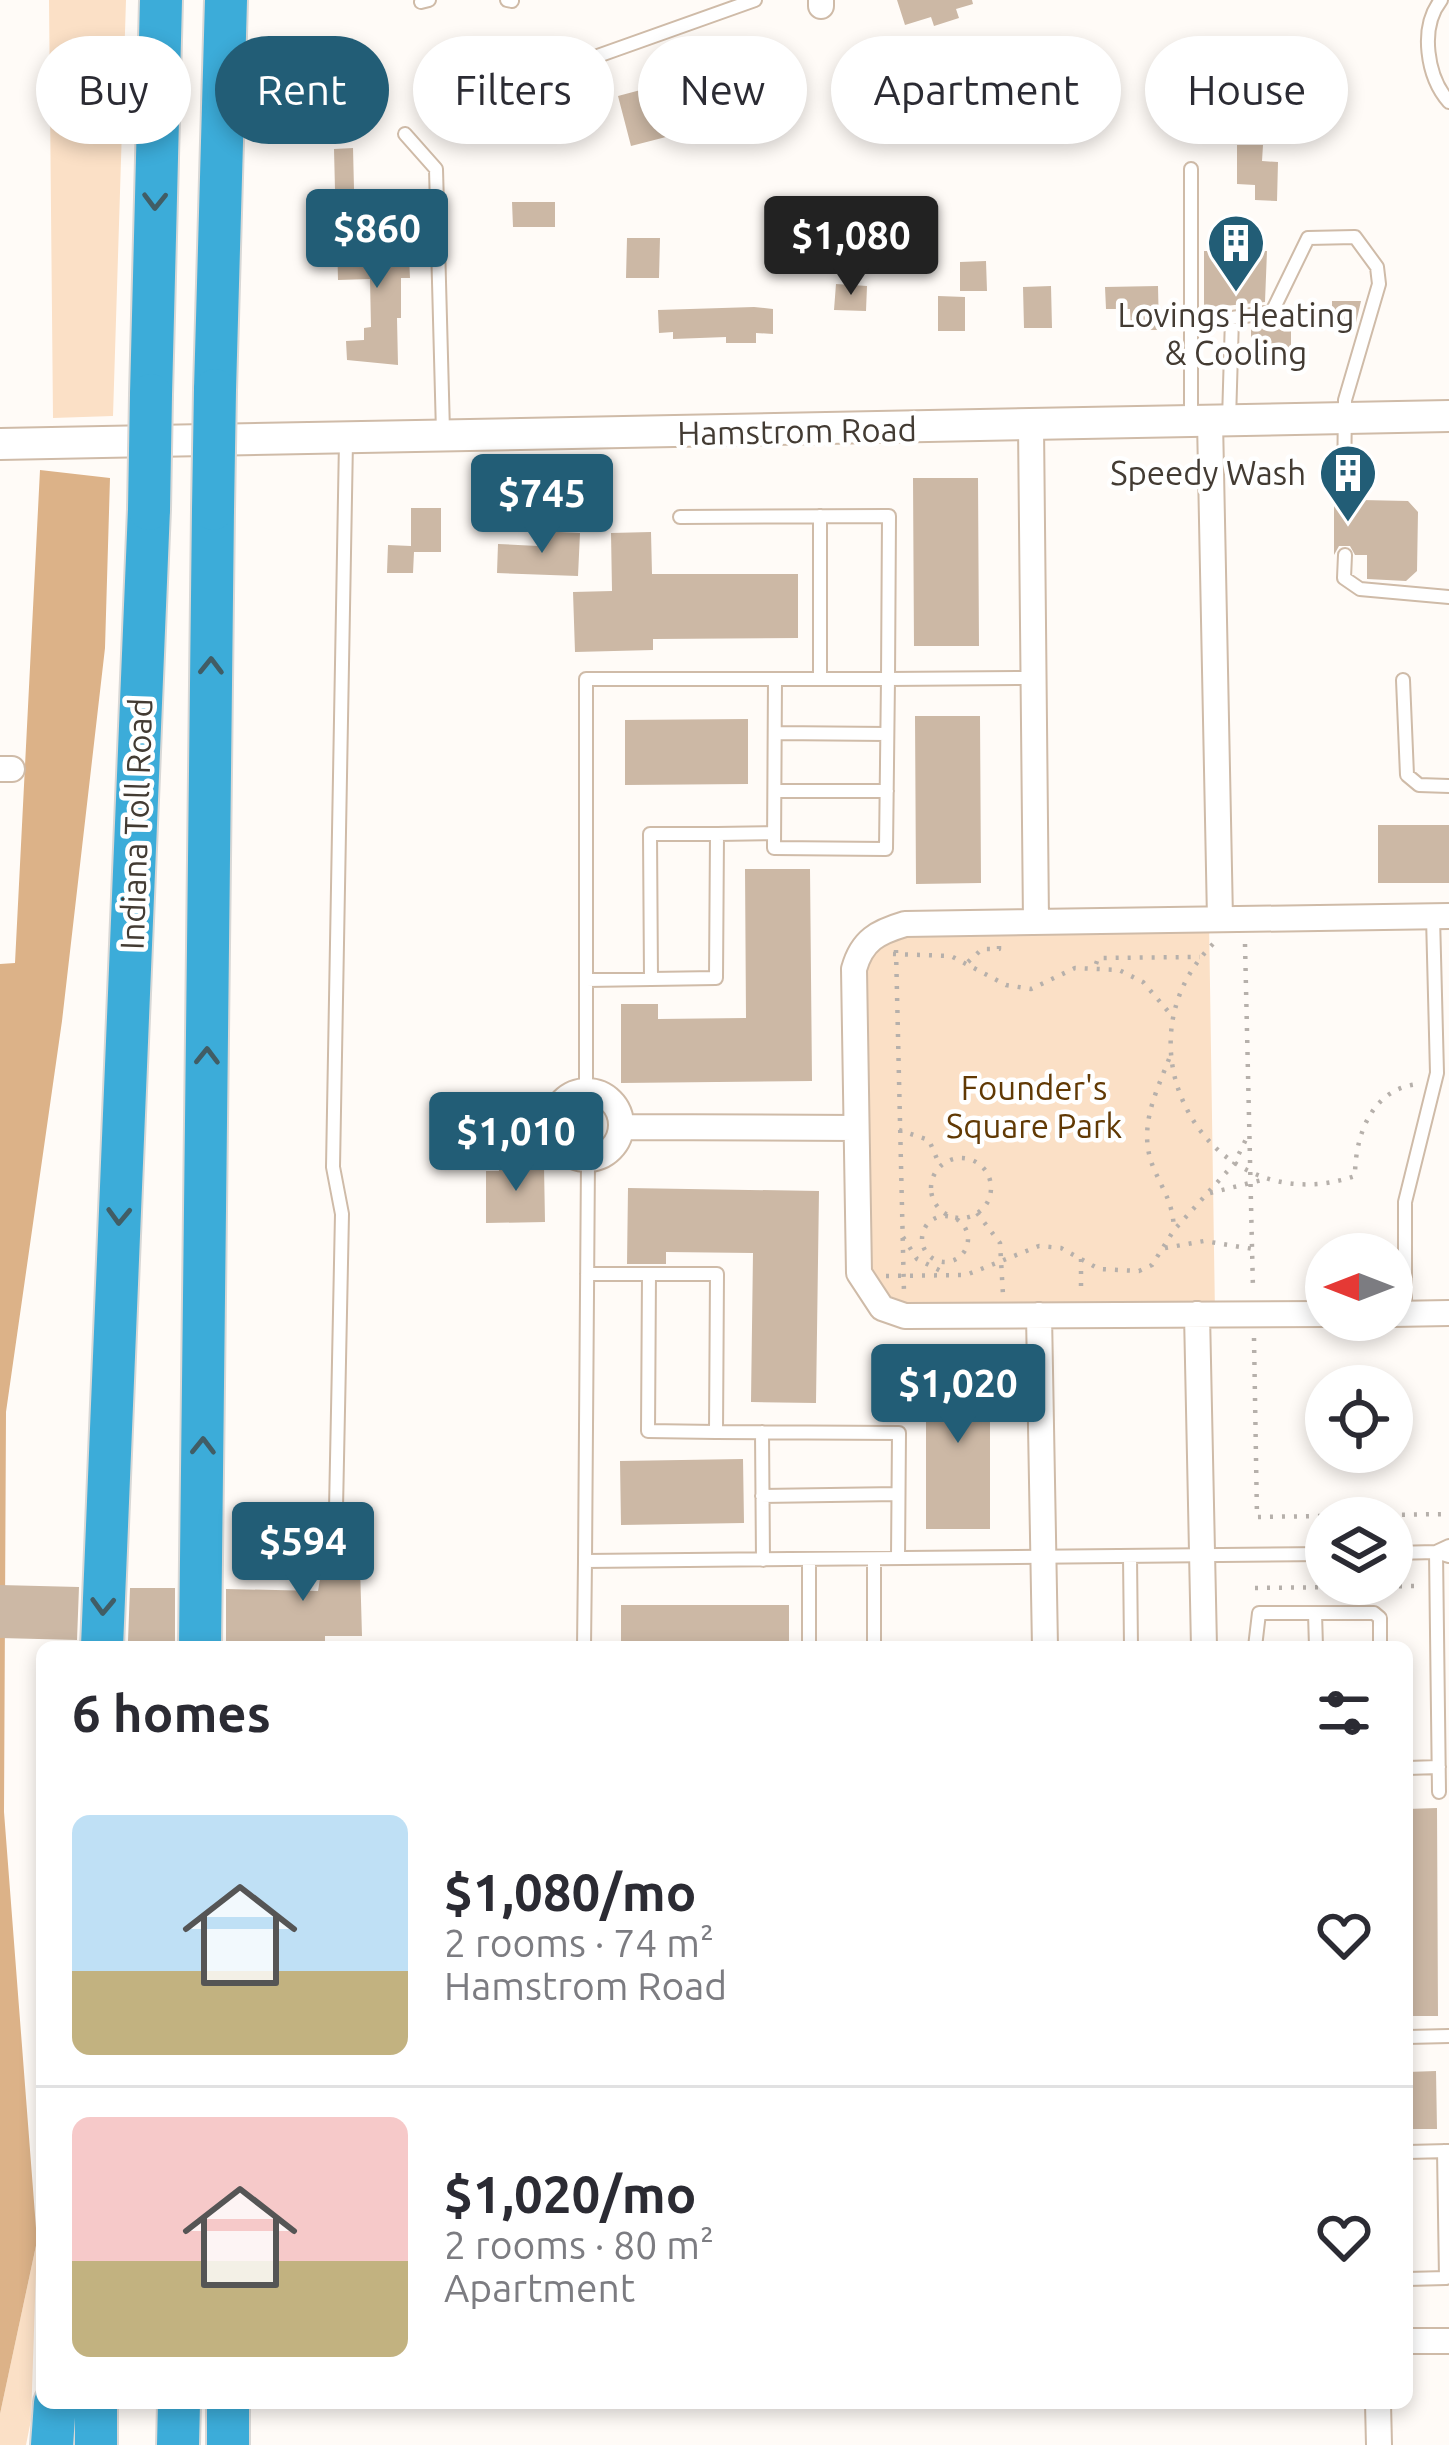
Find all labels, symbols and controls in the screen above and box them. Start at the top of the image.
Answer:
chip: Buy [36,36,191,144]
chip: Rent [215,36,389,144]
chip: Filters [413,36,614,144]
chip: New [638,36,807,144]
chip: Apartment [831,36,1121,144]
chip: House [1145,36,1348,144]
pin: $860 [306,189,448,291]
one-way arrow [142,193,168,211]
pin: $1,080 [753,196,949,298]
text: $860 [333,206,421,249]
building icon: Lovings Heating & Cooling [1205,212,1267,294]
text: $1,080 [791,213,911,256]
place label: Lovings Heating & Cooling [1118,296,1354,371]
street label: Hamstrom Road [677,410,917,451]
building icon: Speedy Wash [1317,442,1379,524]
pin: $745 [471,454,613,556]
place label: Speedy Wash [1110,454,1306,491]
text: $745 [498,471,586,514]
one-way arrow [198,656,224,675]
street label: Indiana Toll Road [113,697,158,951]
one-way arrow [194,1046,220,1064]
park label: Founder's Square Park [946,1069,1122,1144]
pin: $1,010 [418,1092,614,1194]
text: $1,010 [456,1109,576,1152]
one-way arrow [107,1207,133,1226]
north arrow [1305,1233,1413,1341]
map controls [1305,1233,1413,1605]
pin: $1,020 [860,1344,1056,1446]
text: $1,020 [898,1361,1018,1404]
button: locate [1305,1365,1413,1473]
one-way arrow [189,1436,215,1455]
button: layers [1305,1497,1413,1605]
pin: $594 [232,1502,374,1604]
text: $594 [259,1519,347,1562]
one-way arrow [90,1597,116,1616]
icon: filters [1311,1680,1377,1746]
text: 6 homes [72,1684,271,1742]
icon: home [168,1863,312,2007]
text: $1,080/mo [444,1863,696,1921]
icon: heart [1311,1902,1377,1968]
text: 2 rooms · 74 m² [444,1921,714,1964]
text: Hamstrom Road [444,1964,727,2007]
icon: home [168,2165,312,2309]
text: $1,020/mo [444,2165,696,2223]
icon: heart [1311,2204,1377,2270]
text: 2 rooms · 80 m² [444,2223,714,2266]
text: Apartment [444,2266,635,2309]

